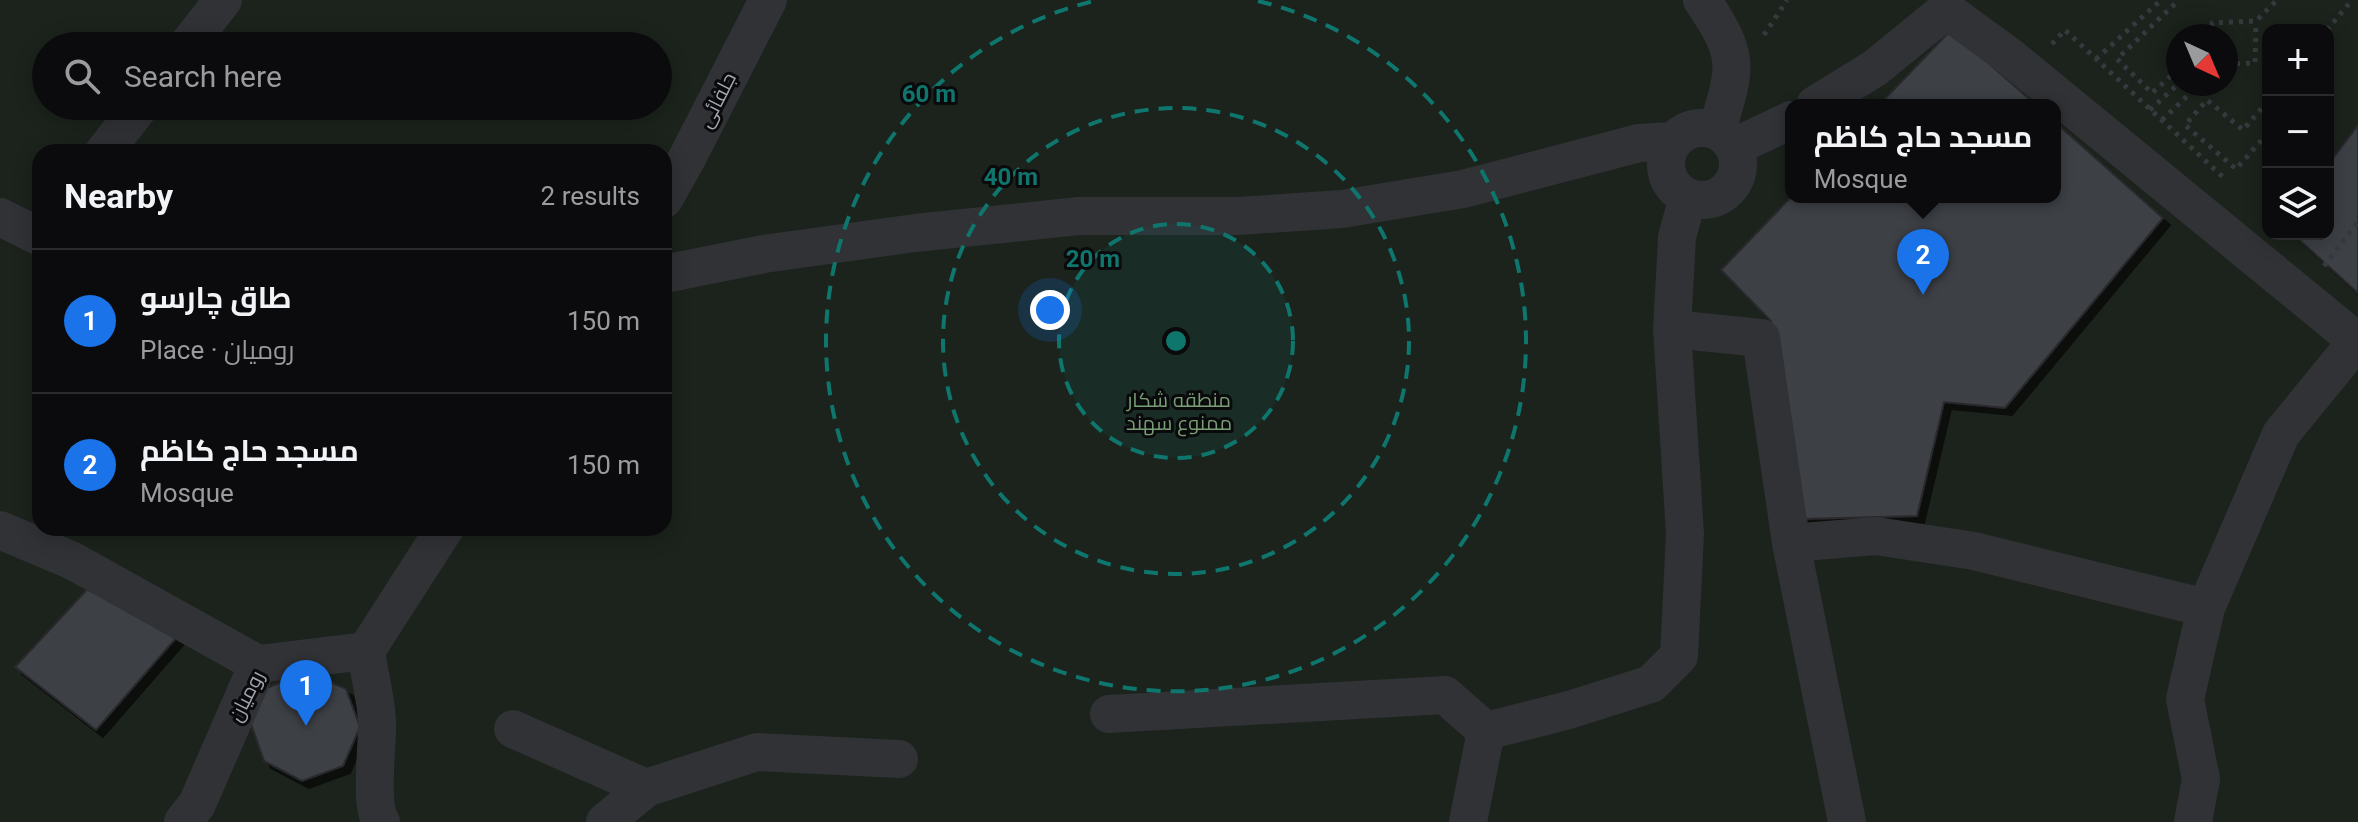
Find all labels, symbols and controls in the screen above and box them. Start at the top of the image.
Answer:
north arrow [2166,24,2238,96]
map controls [2262,24,2334,240]
button: + [2262,24,2334,96]
search box [32,32,672,120]
icon: search [60,54,104,98]
text: Search here [124,59,282,94]
street label: جلفائی [693,68,742,132]
text: 60 m [902,80,956,108]
button: − [2262,96,2334,168]
popup [1785,99,2061,203]
text: مسجد حاج کاظم [1814,119,2032,154]
text: 40 m [984,163,1038,191]
text: Mosque [1814,164,1907,194]
button: layers [2262,168,2334,240]
text: Nearby [64,176,173,216]
text: 2 results [541,181,640,211]
pin: 2 [1897,229,1949,295]
text: 20 m [1066,245,1120,273]
text: طاق چارسو [140,280,292,315]
your location [1030,290,1070,330]
text: 1 [83,306,97,336]
text: 150 m [567,306,640,336]
centre of rings [1162,327,1190,355]
text: Place · رومیان [140,335,294,365]
park label: منطقه شکار ممنوع سهند [1126,388,1232,437]
text: مسجد حاج کاظم [140,433,359,468]
text: 2 [83,450,97,480]
text: 150 m [567,450,640,480]
text: Mosque [140,478,234,508]
pin: 1 [280,660,332,726]
street label: رومیان [223,666,270,726]

